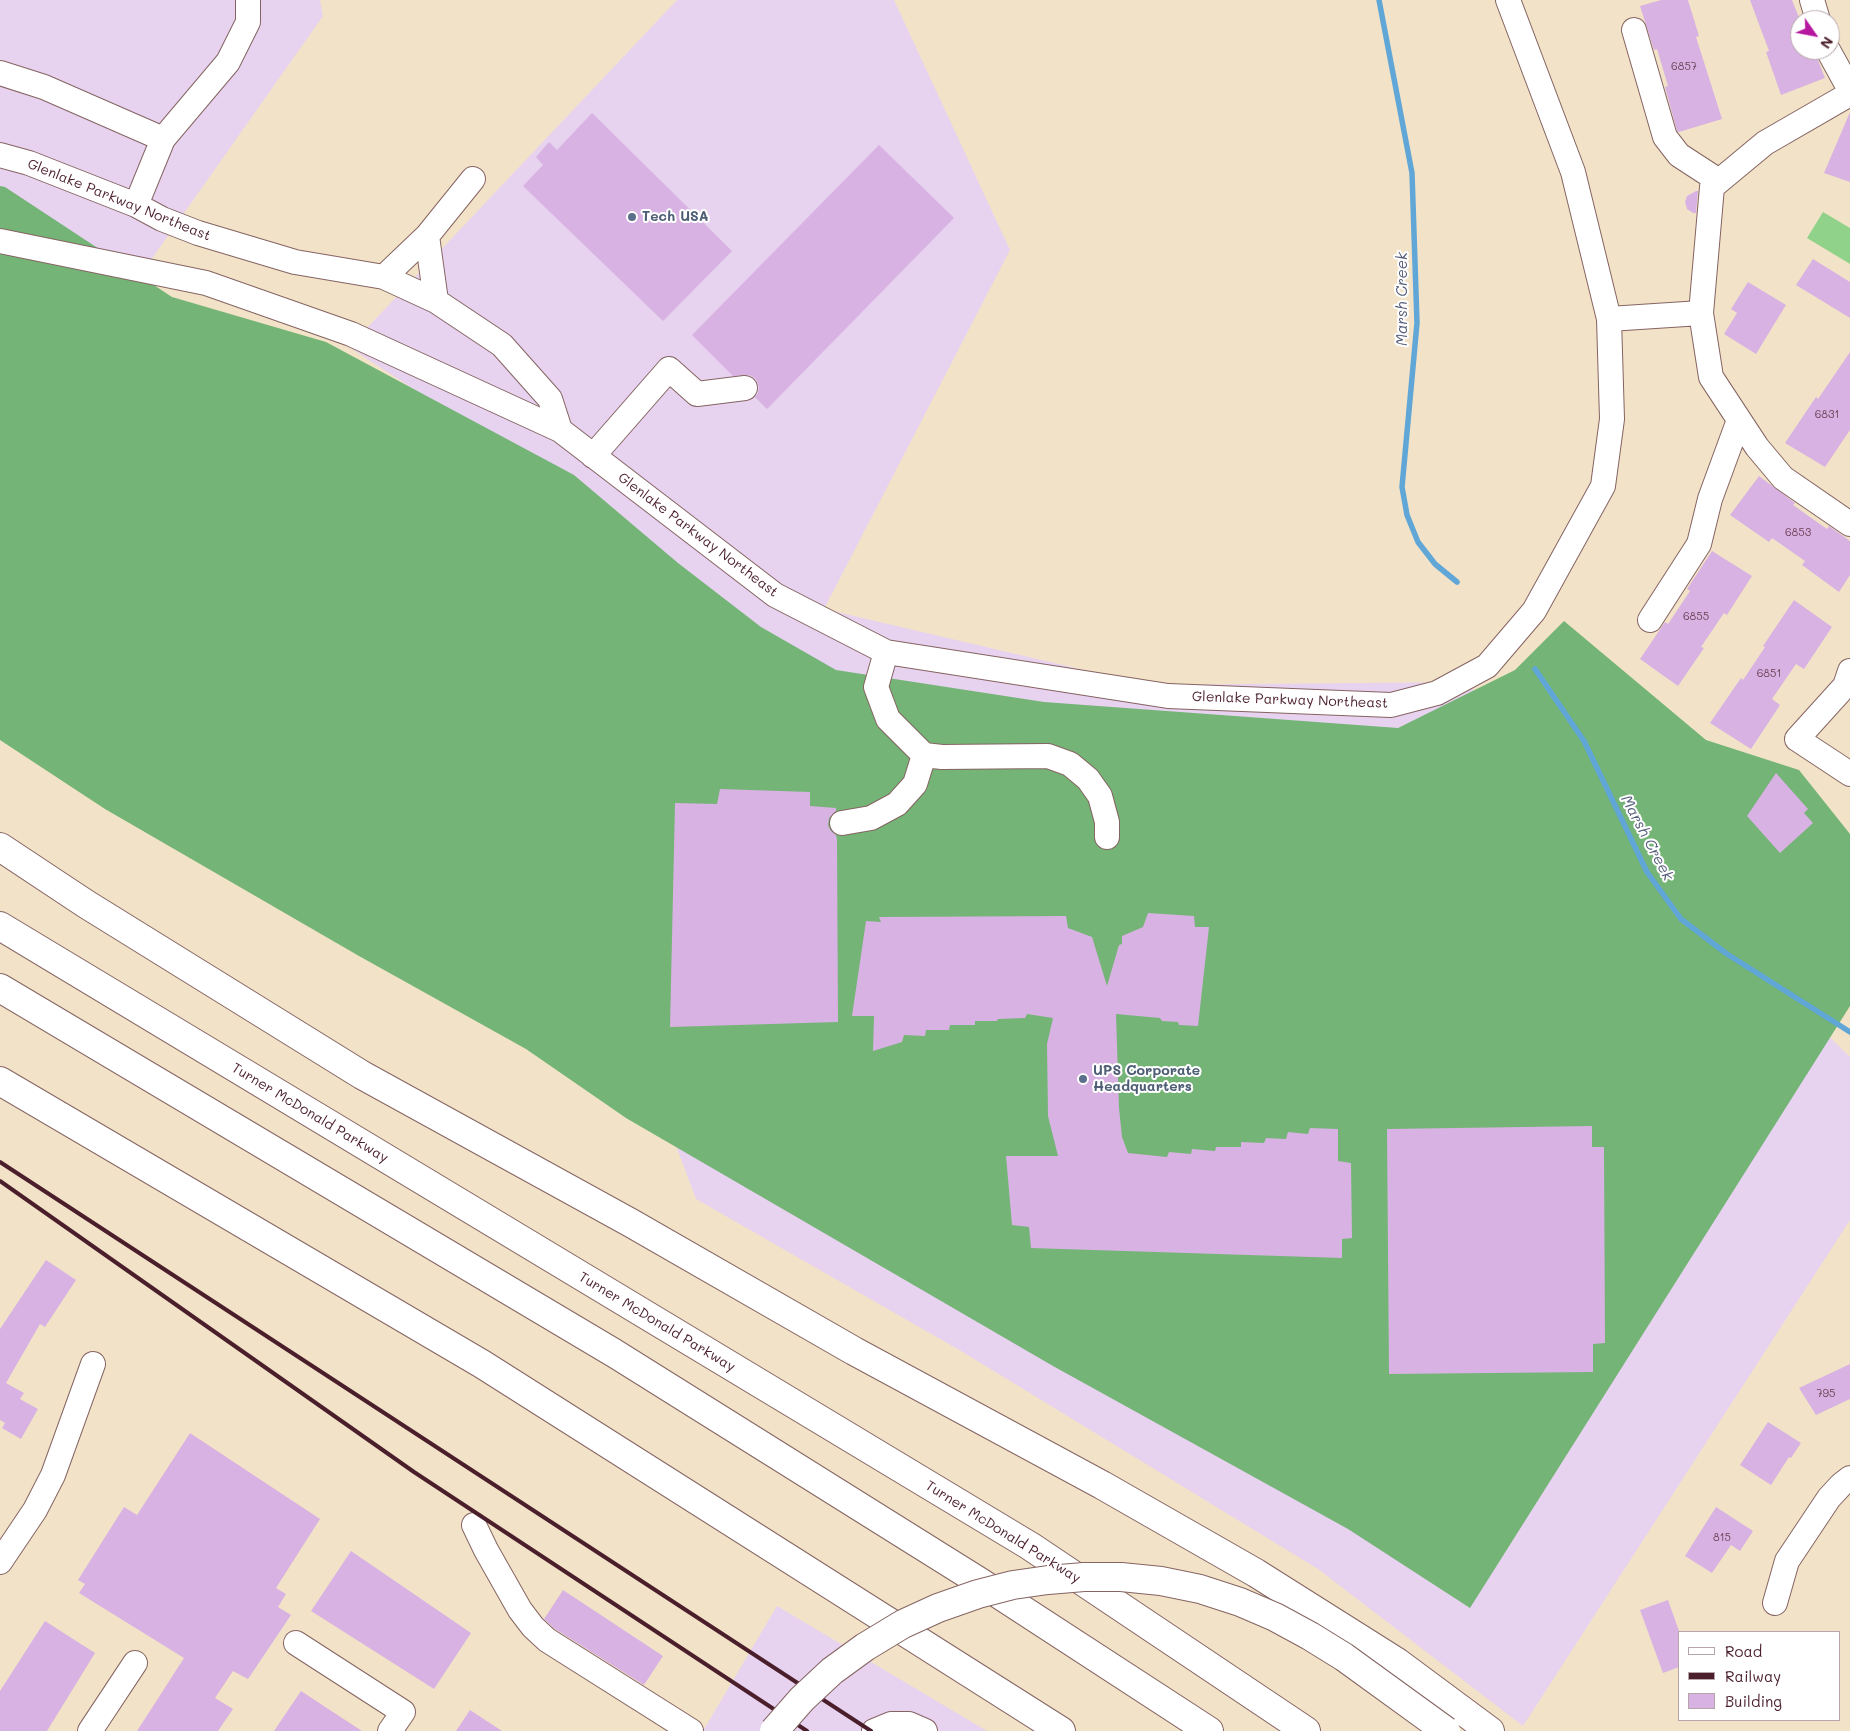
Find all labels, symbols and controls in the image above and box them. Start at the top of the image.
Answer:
north arrow [1790,10,1840,60]
text: N [1816,33,1838,53]
house number: 6857 [1671,60,1697,74]
street label: Glenlake Parkway Northeast [25,155,213,245]
place label: Tech USA [642,209,709,225]
marker: Tech USA [626,211,638,223]
water label: Marsh Creek [1393,252,1411,346]
house number: 6831 [1815,408,1839,422]
street label: Glenlake Parkway Northeast [615,469,781,601]
house number: 6853 [1785,526,1811,540]
house number: 6855 [1683,610,1709,624]
house number: 6851 [1757,667,1781,681]
street label: Glenlake Parkway Northeast [1192,688,1388,712]
water label: Marsh Creek [1617,792,1677,884]
street label: Turner McDonald Parkway [229,1060,391,1166]
place label: UPS Corporate Headquarters [1093,1063,1200,1096]
marker: UPS Corporate Headquarters [1077,1073,1089,1085]
street label: Turner McDonald Parkway [576,1269,738,1375]
house number: 795 [1816,1387,1836,1401]
street label: Turner McDonald Parkway [922,1477,1084,1587]
house number: 815 [1713,1531,1731,1545]
legend [1678,1631,1840,1721]
text: Road [1725,1641,1762,1661]
text: Railway [1725,1666,1781,1686]
text: Building [1725,1691,1782,1711]

